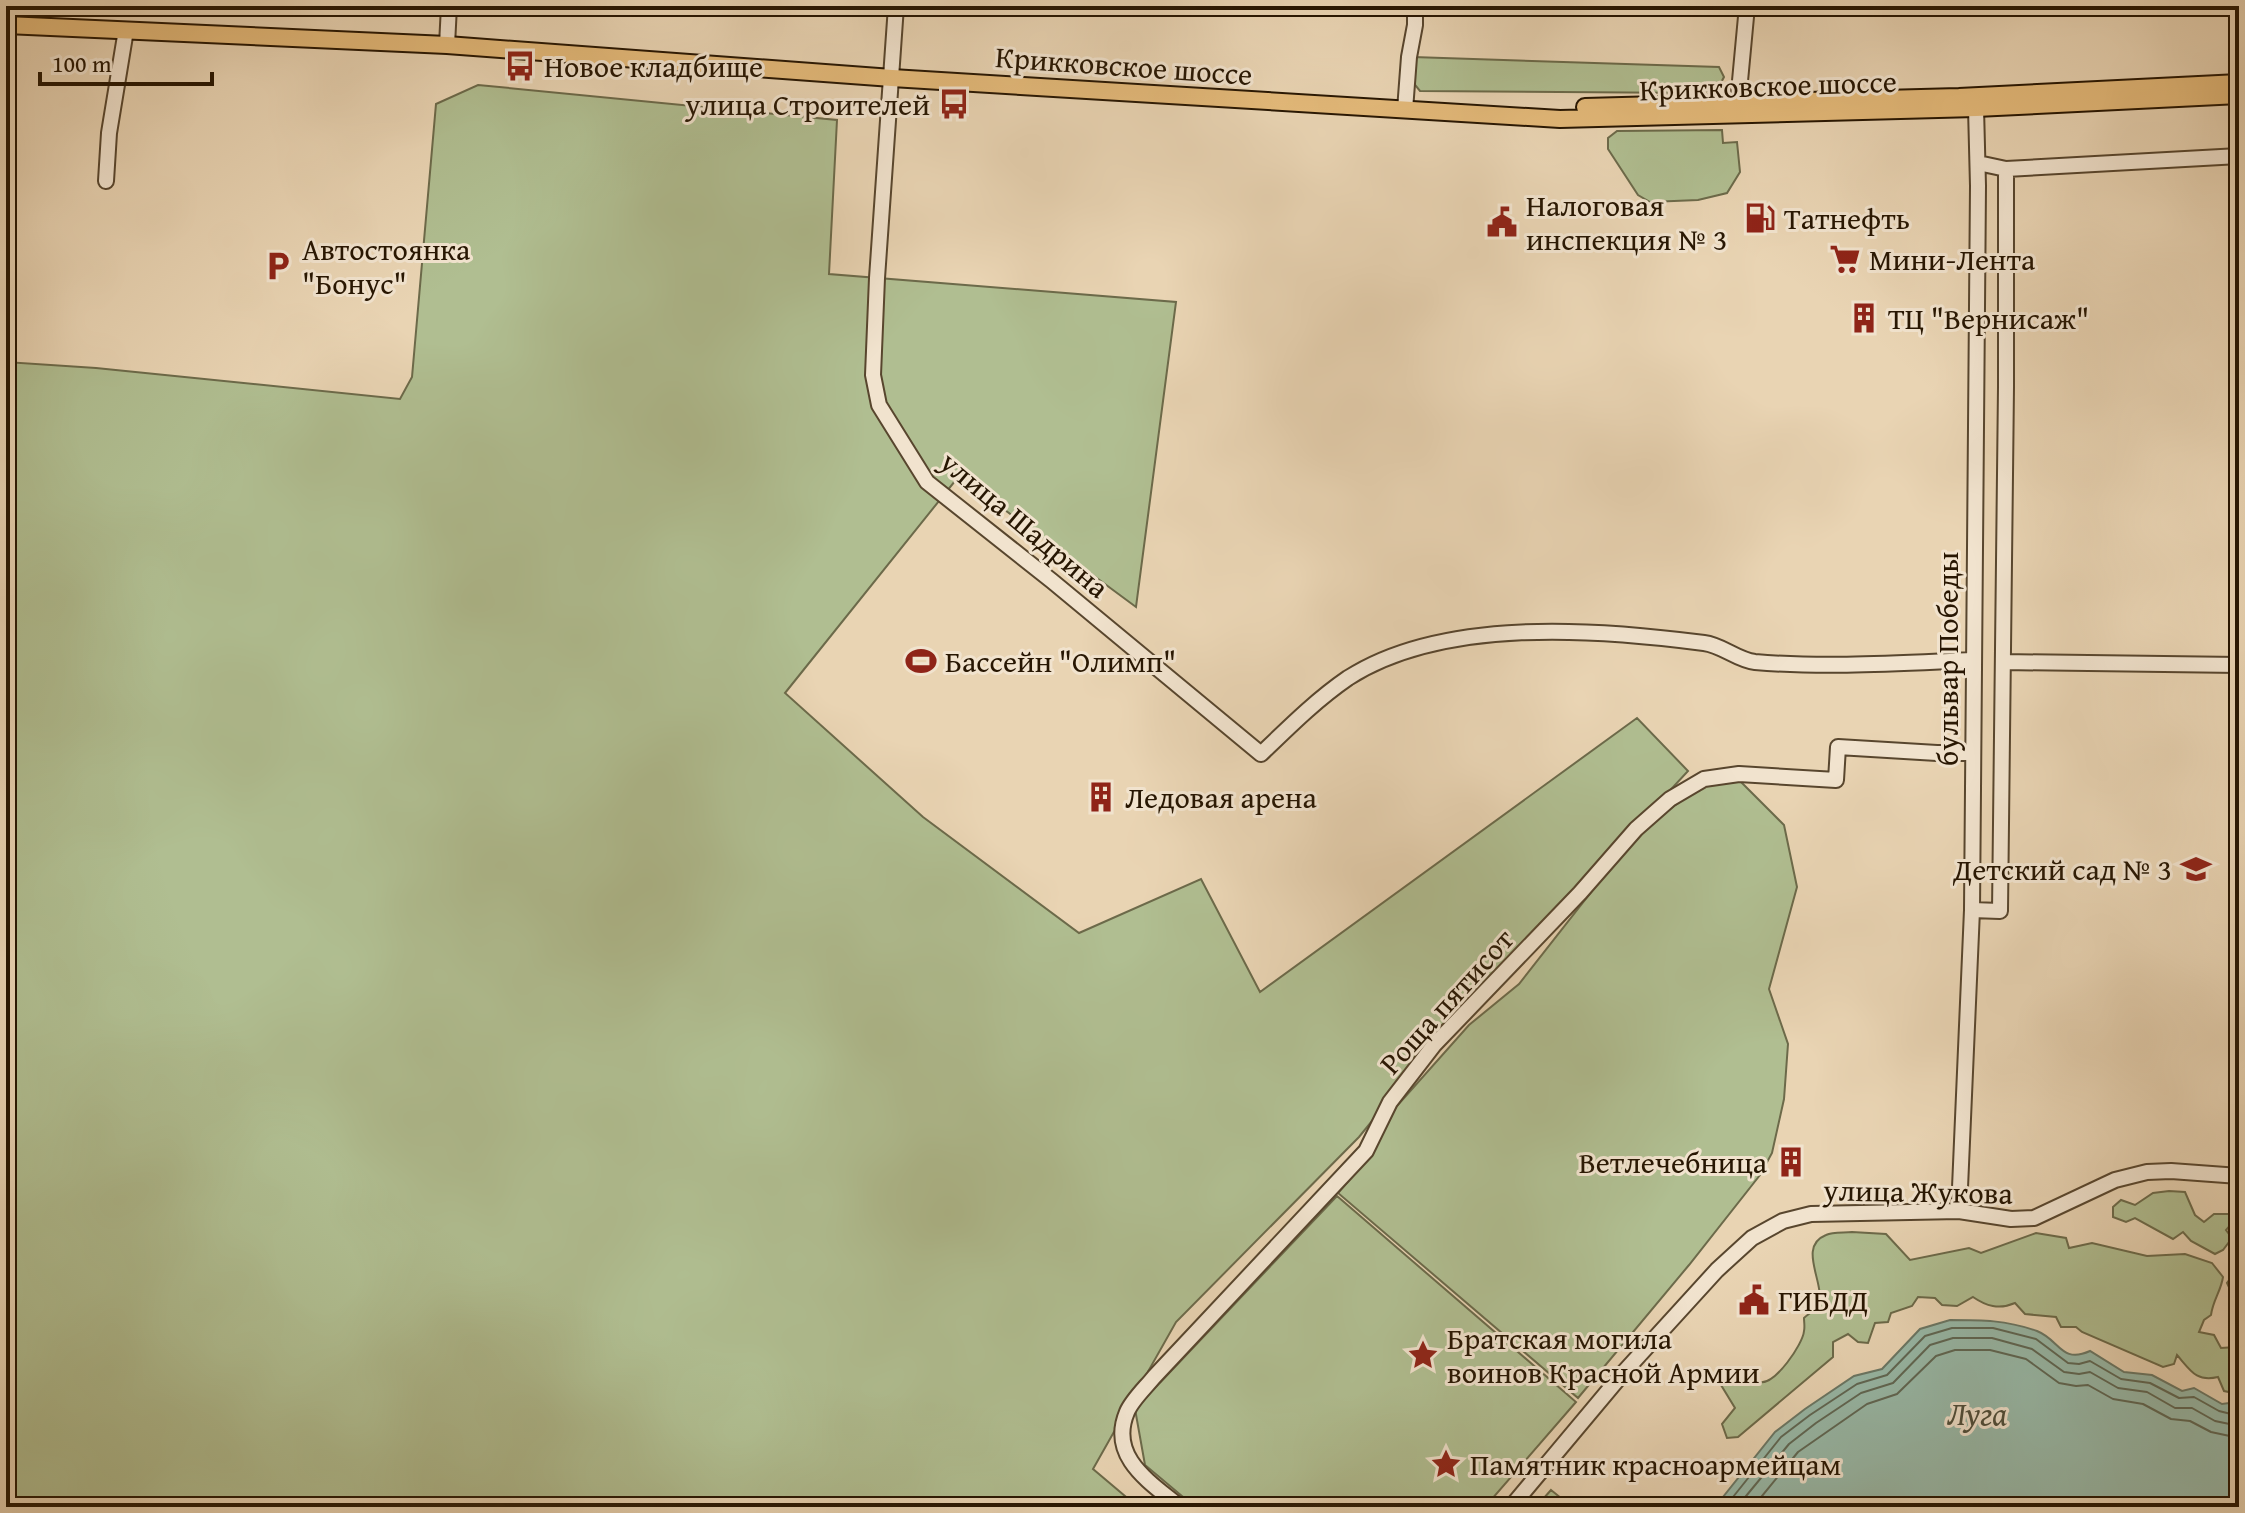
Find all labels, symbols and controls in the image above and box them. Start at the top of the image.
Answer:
street label: Крикковское шоссе [994,34,1254,96]
scale bar [40,36,212,86]
place label: Новое кладбище [544,44,763,88]
text: 100 m [52,46,112,81]
bus stop icon: Новое кладбище [503,49,537,83]
street label: Крикковское шоссе [1639,59,1897,111]
place label: улица Строителей [684,82,930,126]
bus stop icon: улица Строителей [937,87,971,121]
place label: Налоговая инспекция № 3 [1526,183,1727,261]
place label: Татнефть [1784,196,1910,240]
fuel station icon: Татнефть [1743,201,1777,235]
public building icon: Налоговая инспекция № 3 [1485,205,1519,239]
place label: Автостоянка "Бонус" [302,227,471,305]
place label: Мини-Лента [1869,237,2036,281]
supermarket icon: Мини-Лента [1828,242,1862,276]
parking icon: Автостоянка "Бонус" [261,249,295,283]
place label: ТЦ "Вернисаж" [1888,296,2089,340]
building icon: ТЦ "Вернисаж" [1847,301,1881,335]
street label: улица Шадрина [930,439,1120,608]
street label: бульвар Победы [1925,552,1969,766]
place label: Бассейн "Олимп" [945,639,1176,683]
sports icon: Бассейн "Олимп" [904,644,938,678]
place label: Ледовая арена [1125,775,1317,819]
building icon: Ледовая арена [1084,780,1118,814]
place label: Детский сад № 3 [1952,847,2172,891]
school or university icon: Детский сад № 3 [2179,852,2213,886]
street label: Роща пятисот [1368,918,1524,1084]
place label: Ветлечебница [1579,1140,1768,1184]
building icon: Ветлечебница [1774,1145,1808,1179]
street label: улица Жукова [1822,1167,2014,1215]
place label: ГИБДД [1778,1278,1868,1322]
public building icon: ГИБДД [1737,1283,1771,1317]
place label: Братская могила воинов Красной Армии [1447,1316,1760,1394]
place icon: Братская могила воинов Красной Армии [1406,1338,1440,1372]
water label: Луга [1947,1390,2007,1437]
place label: Памятник красноармейцам [1470,1442,1841,1486]
place icon: Памятник красноармейцам [1429,1447,1463,1481]

